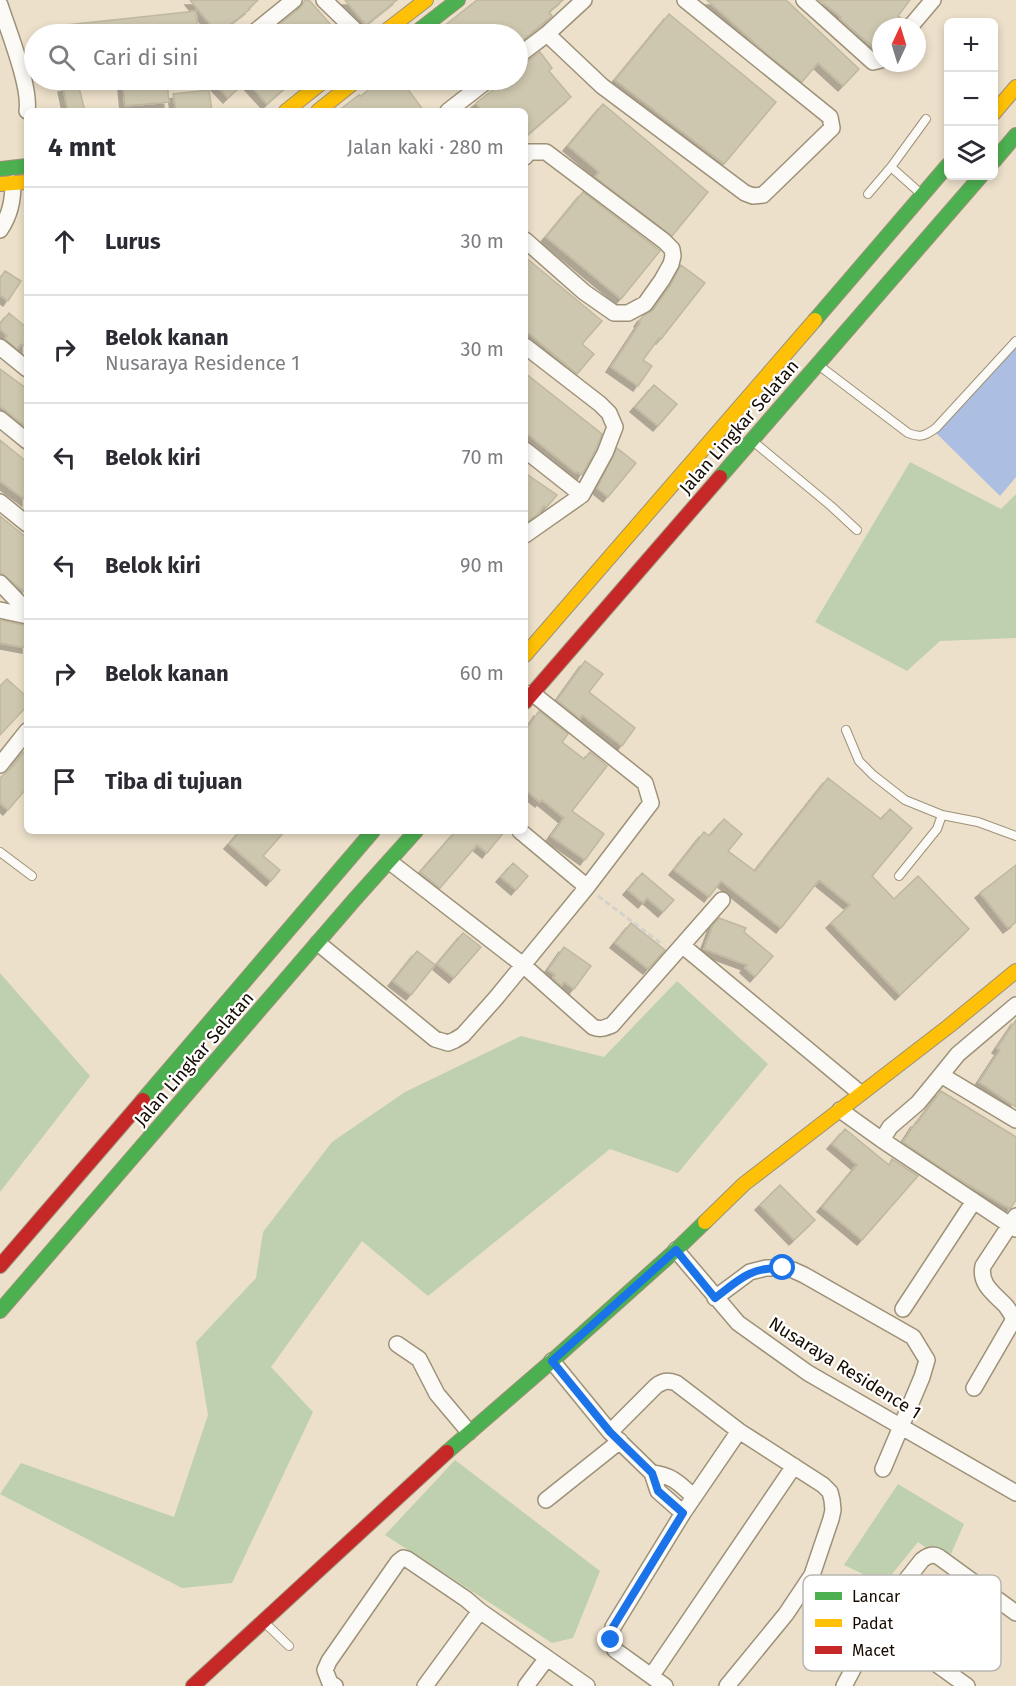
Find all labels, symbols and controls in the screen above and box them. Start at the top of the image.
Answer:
north arrow [872,18,926,72]
map controls [944,18,998,180]
button: + [944,18,998,72]
search box [24,24,528,90]
icon: search [45,41,78,74]
text: Cari di sini [93,44,198,71]
button: − [944,72,998,126]
button: layers [944,126,998,180]
text: 4 mnt [48,132,116,163]
text: Jalan kaki · 280 m [347,135,504,159]
icon: ahead [48,225,81,258]
text: Lurus [105,228,161,255]
text: 30 m [460,229,504,253]
text: Belok kanan [105,324,229,351]
icon: right [48,333,81,366]
text: 30 m [460,337,504,361]
text: Nusaraya Residence 1 [105,351,300,375]
street label: Jalan Lingkar Selatan [675,355,803,499]
icon: left [48,441,81,474]
text: Belok kiri [105,444,201,471]
text: 70 m [462,445,504,469]
icon: left [48,549,81,582]
text: Belok kiri [105,552,201,579]
text: 90 m [460,553,504,577]
icon: right [48,657,81,690]
text: Belok kanan [105,660,229,687]
text: 60 m [460,661,504,685]
icon: arrive [48,765,81,798]
text: Tiba di tujuan [105,768,242,795]
street label: Jalan Lingkar Selatan [130,987,258,1131]
route start [769,1254,795,1280]
street label: Nusaraya Residence 1 [765,1312,925,1424]
legend [803,1575,1001,1671]
text: Lancar [852,1587,901,1606]
text: Padat [852,1614,893,1633]
route end [597,1626,623,1652]
text: Macet [852,1641,895,1660]

